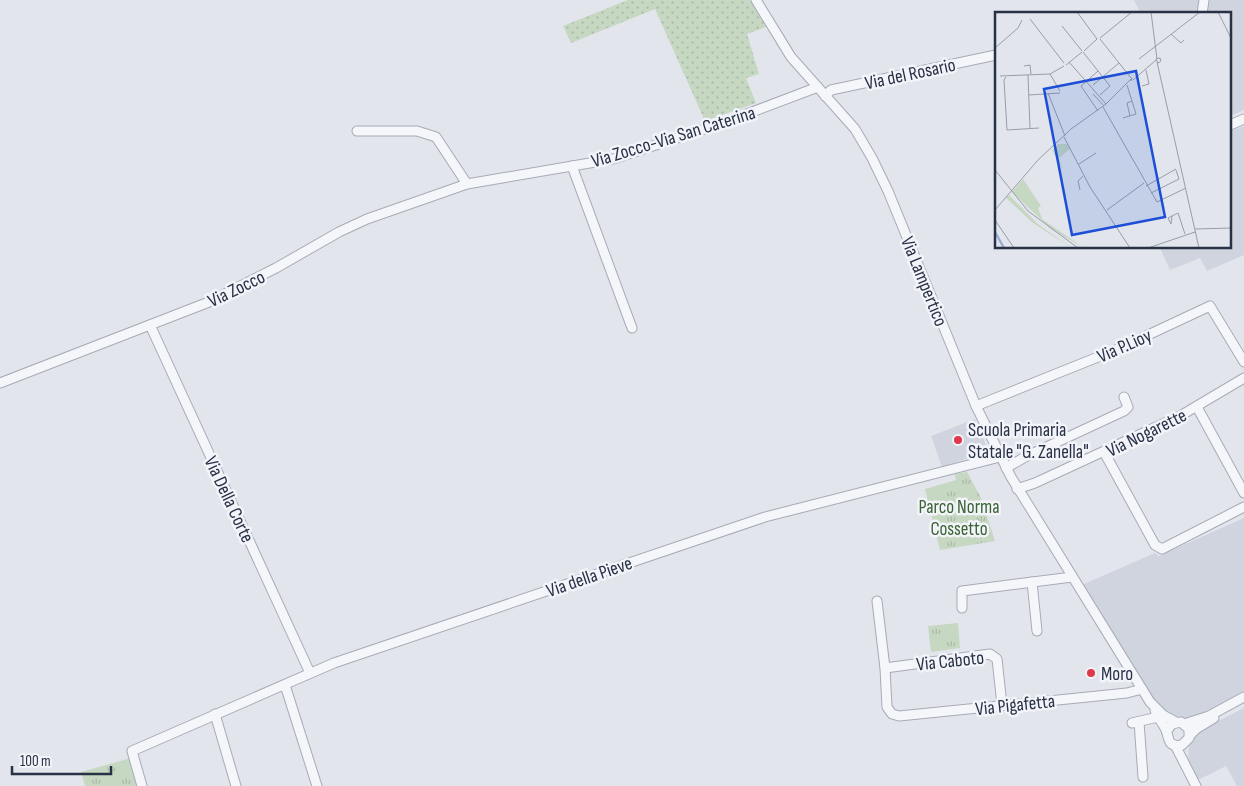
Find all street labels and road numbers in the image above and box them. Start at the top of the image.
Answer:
street label: Via del Rosario [863,54,958,95]
street label: Via Zocco-Via San Caterina [589,102,758,173]
street label: Via Lampertico [895,233,952,330]
street label: Via Zocco [204,266,269,313]
street label: Via P.Lioy [1094,324,1156,368]
street label: Via Nogarette [1103,404,1191,463]
street label: Via Della Corte [199,453,259,547]
street label: Via della Pieve [544,552,635,603]
street label: Via Caboto [915,647,985,676]
street label: Via Pigafetta [974,690,1056,721]

